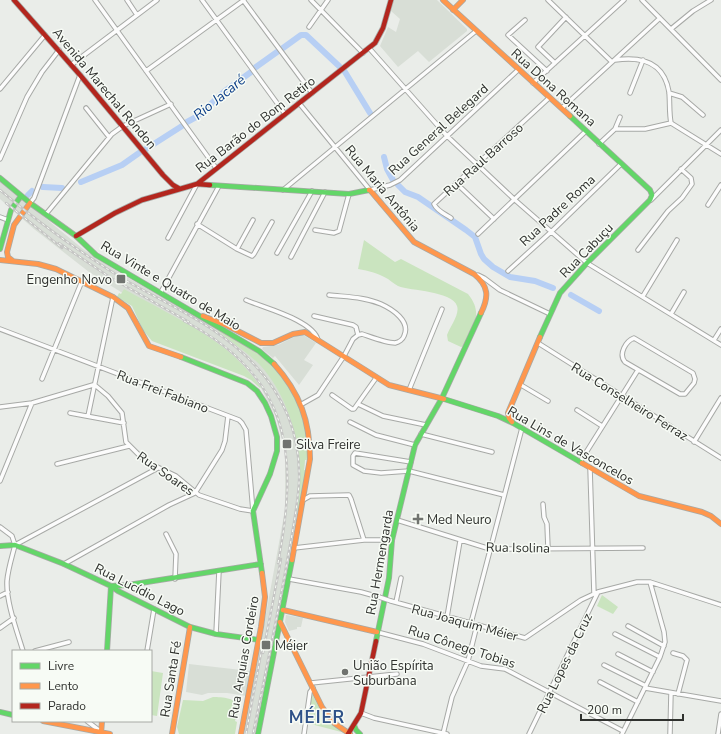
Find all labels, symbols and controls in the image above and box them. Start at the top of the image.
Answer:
street label: Avenida Marechal Rondon [48,24,160,153]
street label: Rua Dona Romana [507,45,600,131]
water label: Rio Jacaré [189,70,250,124]
street label: Rua Barão do Bom Retiro [192,72,319,177]
street label: Rua General Belegard [385,80,492,179]
street label: Rua Raul Barroso [440,119,528,201]
street label: Rua Maria Antônia [341,141,424,236]
street label: Rua Padre Roma [516,171,599,250]
street label: Rua Cabuçu [556,219,617,282]
street label: Rua Vinte e Quatro de Maio [97,237,244,335]
place label: Engenho Novo [27,271,112,289]
marker: Engenho Novo [115,273,127,285]
street label: Rua Conselheiro Ferraz [568,359,691,445]
street label: Rua Frei Fabiano [114,366,211,418]
street label: Rua Lins de Vasconcelos [504,402,637,489]
place label: Silva Freire [296,436,361,454]
marker: Silva Freire [281,438,293,450]
street label: Rua Soares [133,447,198,500]
street label: Rua Hermengarda [362,508,398,616]
place label: Med Neuro [427,511,492,529]
marker: Med Neuro [412,513,424,525]
street label: Rua Isolina [486,538,550,558]
street label: Rua Lucídio Lago [91,559,188,620]
street label: Rua Arquias Cordeiro [224,595,264,720]
street label: Rua Joaquim Méier [410,600,520,646]
street label: Rua Lopes da Cruz [533,610,597,716]
street label: Rua Cônego Tobias [406,621,518,673]
place label: Méier [275,637,308,655]
marker: Méier [260,639,272,651]
street label: Rua Santa Fé [156,640,186,719]
legend [12,650,152,722]
place label: União Espírita Suburbana [353,657,434,690]
text: Livre [48,658,74,674]
marker: União Espírita Suburbana [340,667,350,677]
text: Lento [48,678,79,694]
scale bar [581,696,683,722]
text: Parado [48,698,86,714]
text: 200 m [587,702,622,718]
district label: MÉIER [289,706,345,729]

